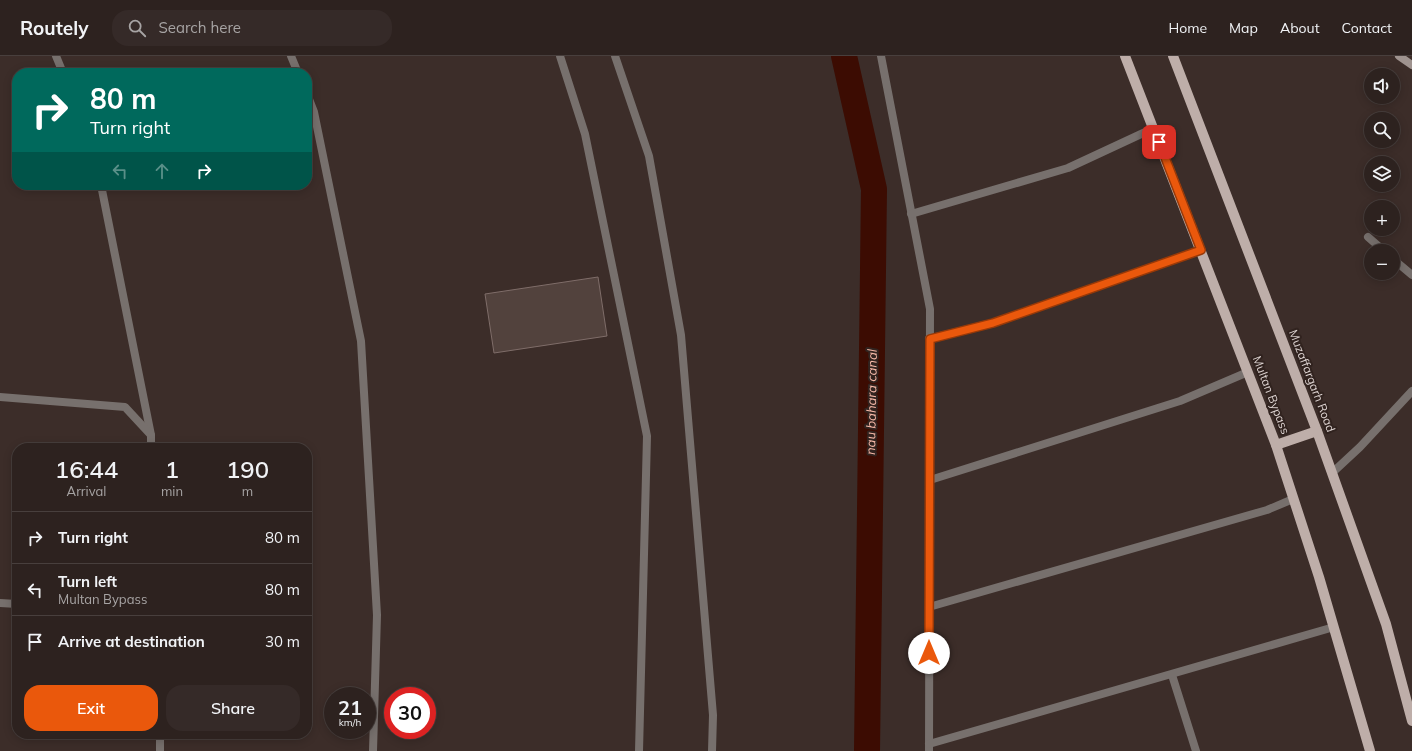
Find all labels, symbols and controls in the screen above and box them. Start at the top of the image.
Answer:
search box [112,10,392,46]
text: Routely [20,16,88,40]
icon: search [126,17,148,39]
text: Search here [158,18,241,37]
text: Home [1168,19,1207,37]
text: Map [1229,19,1258,37]
text: About [1280,19,1320,37]
text: Contact [1342,19,1392,37]
map controls [1364,68,1400,280]
button: sound [1364,68,1400,104]
text: 80 m [90,81,156,116]
icon: right [24,84,76,136]
button: search [1364,112,1400,148]
text: Turn right [90,116,170,139]
pin [1142,125,1176,159]
icon: arrive [1148,131,1170,153]
button: layers [1364,156,1400,192]
icon: left [109,160,131,182]
icon: ahead [151,160,173,182]
icon: right [193,160,215,182]
button: + [1364,200,1400,236]
button: − [1364,244,1400,280]
street label: Muzaffargarh Road [1286,328,1339,434]
water label: nau bahara canal [862,348,880,455]
street label: Multan Bypass [1250,354,1293,436]
text: 16:44 [55,454,118,484]
text: 1 [165,454,179,484]
text: 190 [226,454,269,484]
text: Arrival [67,483,106,499]
text: min [161,483,183,499]
text: m [242,483,253,499]
icon: right [24,527,46,549]
text: Turn right [58,528,128,547]
text: 80 m [265,528,300,547]
text: Turn left [58,572,117,591]
icon: left [24,579,46,601]
text: 80 m [265,580,300,599]
text: Multan Bypass [58,591,147,607]
icon: arrive [24,631,46,653]
text: Arrive at destination [58,632,205,651]
text: 30 m [265,632,300,651]
position arrow [908,632,950,674]
button: Exit [24,685,158,731]
button: Share [166,685,300,731]
speed limit sign: 30 [384,687,436,739]
text: 21 [338,695,362,720]
text: km/h [339,716,361,729]

